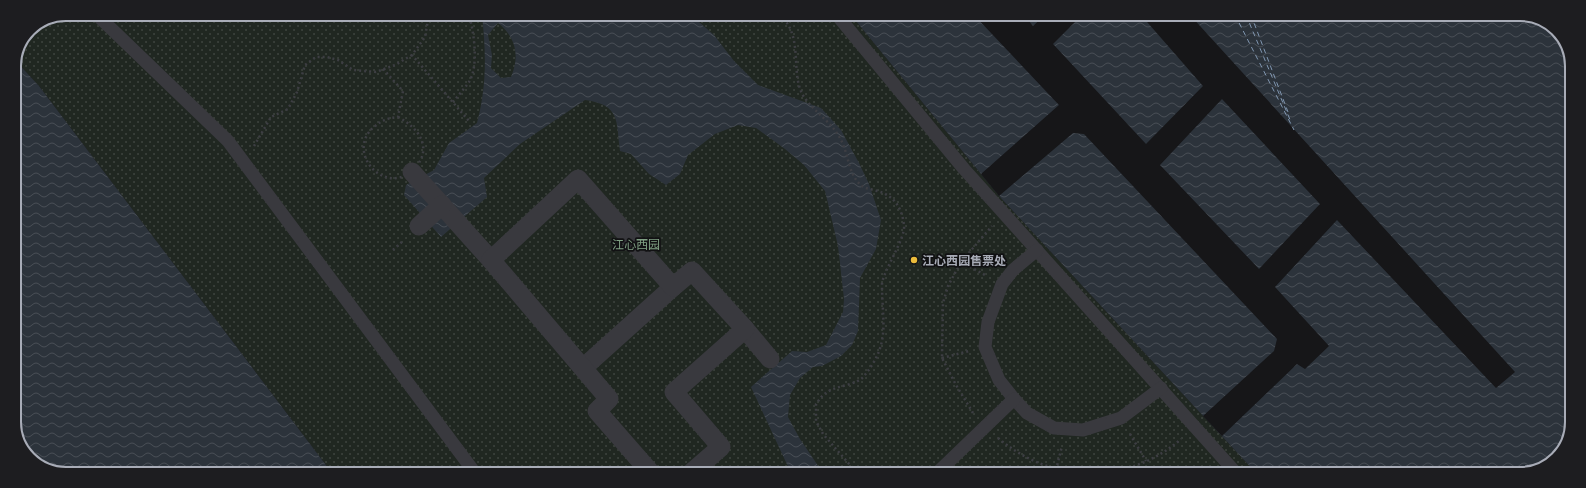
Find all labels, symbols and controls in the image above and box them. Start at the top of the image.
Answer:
park label: 江心西园 [612,237,660,251]
place label: 江心西园售票处 [922,253,1006,267]
marker: 江心西园售票处 [909,255,919,265]

